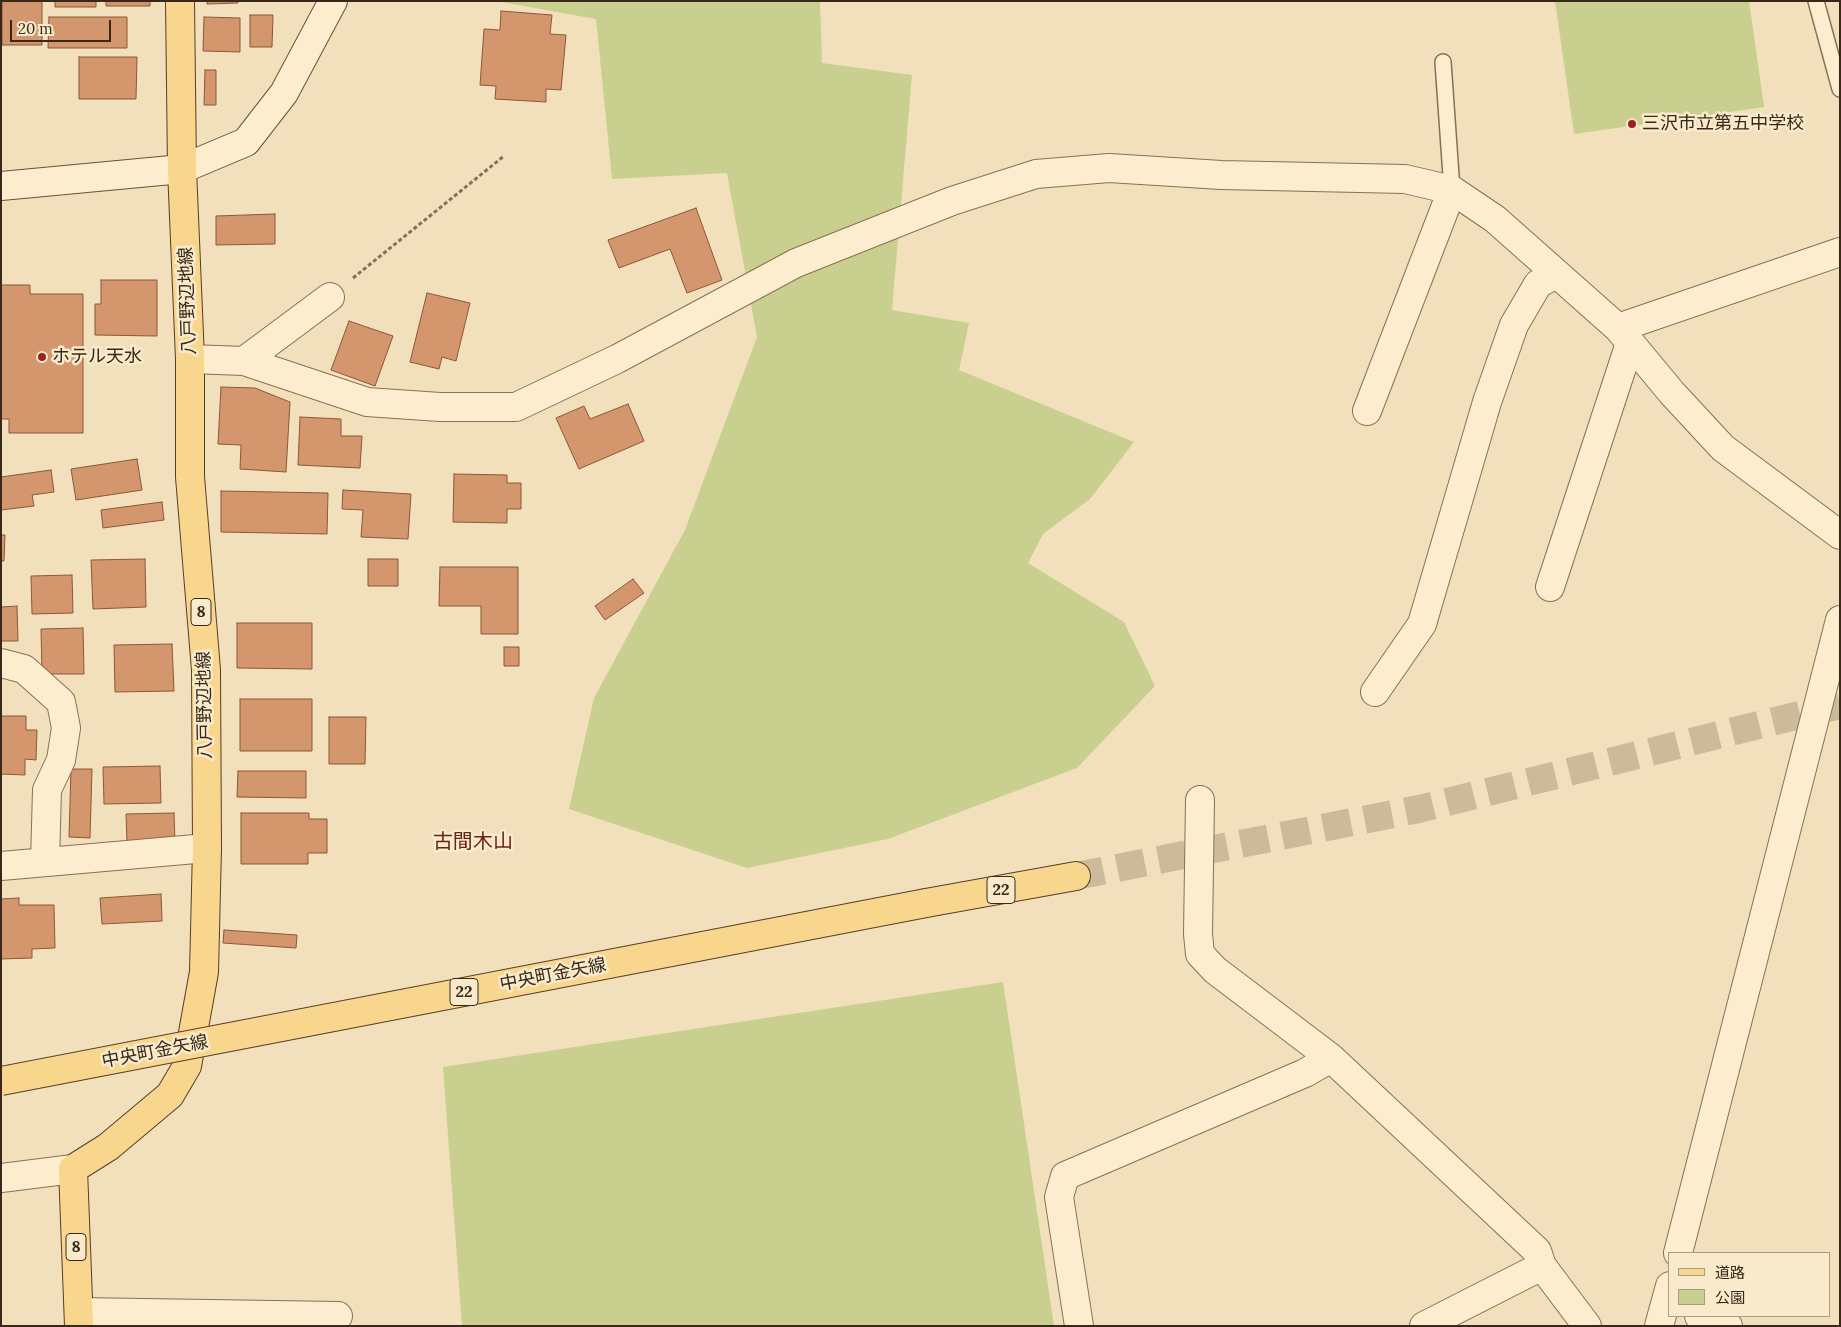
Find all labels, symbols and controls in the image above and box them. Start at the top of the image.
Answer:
scale bar [12,10,114,42]
text: 20 m [18,19,53,38]
place label: 三沢市立第五中学校 [1642,113,1804,135]
marker: 三沢市立第五中学校 [1626,118,1638,130]
street label: 八戸野辺地線 [175,247,201,355]
place label: ホテル天水 [52,346,142,368]
marker: ホテル天水 [36,351,48,363]
road number: 8 [191,598,211,626]
street label: 八戸野辺地線 [193,651,217,759]
district label: 古間木山 [433,830,513,854]
road number: 22 [987,876,1015,904]
street label: 中央町金矢線 [498,954,608,996]
road number: 22 [450,979,478,1006]
street label: 中央町金矢線 [100,1031,210,1073]
road number: 8 [66,1234,86,1260]
legend [1668,1252,1831,1317]
text: 道路 [1715,1263,1745,1282]
text: 公園 [1715,1288,1745,1307]

